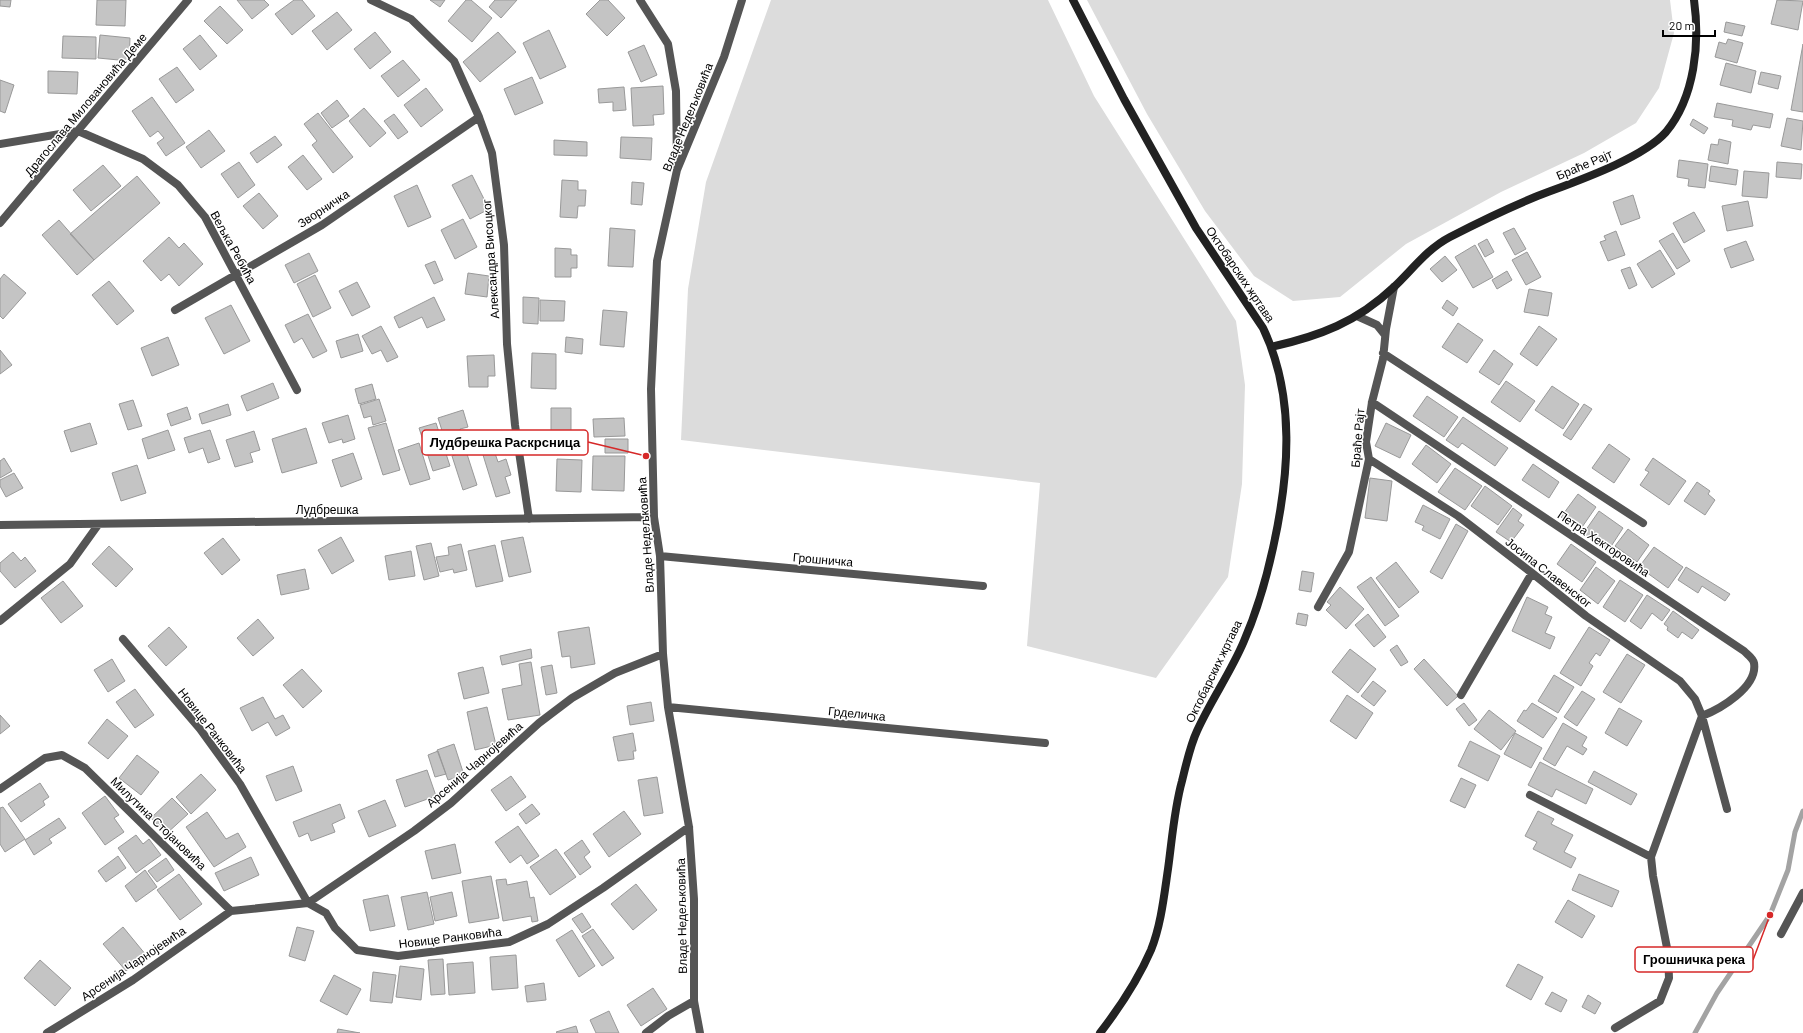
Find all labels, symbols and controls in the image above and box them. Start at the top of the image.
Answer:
scale bar [1663,12,1715,38]
text: 20 m [1669,18,1695,32]
street label: Драгослава Миловановића Деме [21,29,150,179]
street label: Владе Недељковића [659,60,716,174]
street label: Браће Рајт [1554,146,1615,183]
street label: Зворничка [295,186,352,231]
street label: Александра Висоцког [479,198,502,319]
street label: Вељка Ребића [208,208,260,286]
street label: Октобарских жртава [1203,223,1278,325]
street label: Браће Рајт [1347,407,1368,468]
callout: Лудбрешка Раскрсница [422,430,588,455]
text: Лудбрешка Раскрсница [430,434,581,450]
street label: Владе Недељковића [634,476,657,593]
street label: Лудбрешка [296,502,359,517]
street label: Петра Хекторовића [1555,507,1653,580]
street label: Јосипа Славенског [1503,534,1595,610]
street label: Грошничка [792,549,854,570]
street label: Октобарских жртава [1182,617,1245,725]
street label: Новице Ранковића [175,685,251,776]
street label: Грделичка [827,703,887,724]
street label: Арсенија Чарнојевића [423,718,526,810]
street label: Милутина Стојановића [108,774,210,873]
street label: Владе Недељковића [673,858,690,974]
street label: Арсенија Чарнојевића [78,923,189,1004]
street label: Новице Ранковића [398,924,503,951]
callout: Грошничка река [1635,947,1753,972]
text: Грошничка река [1643,951,1746,967]

